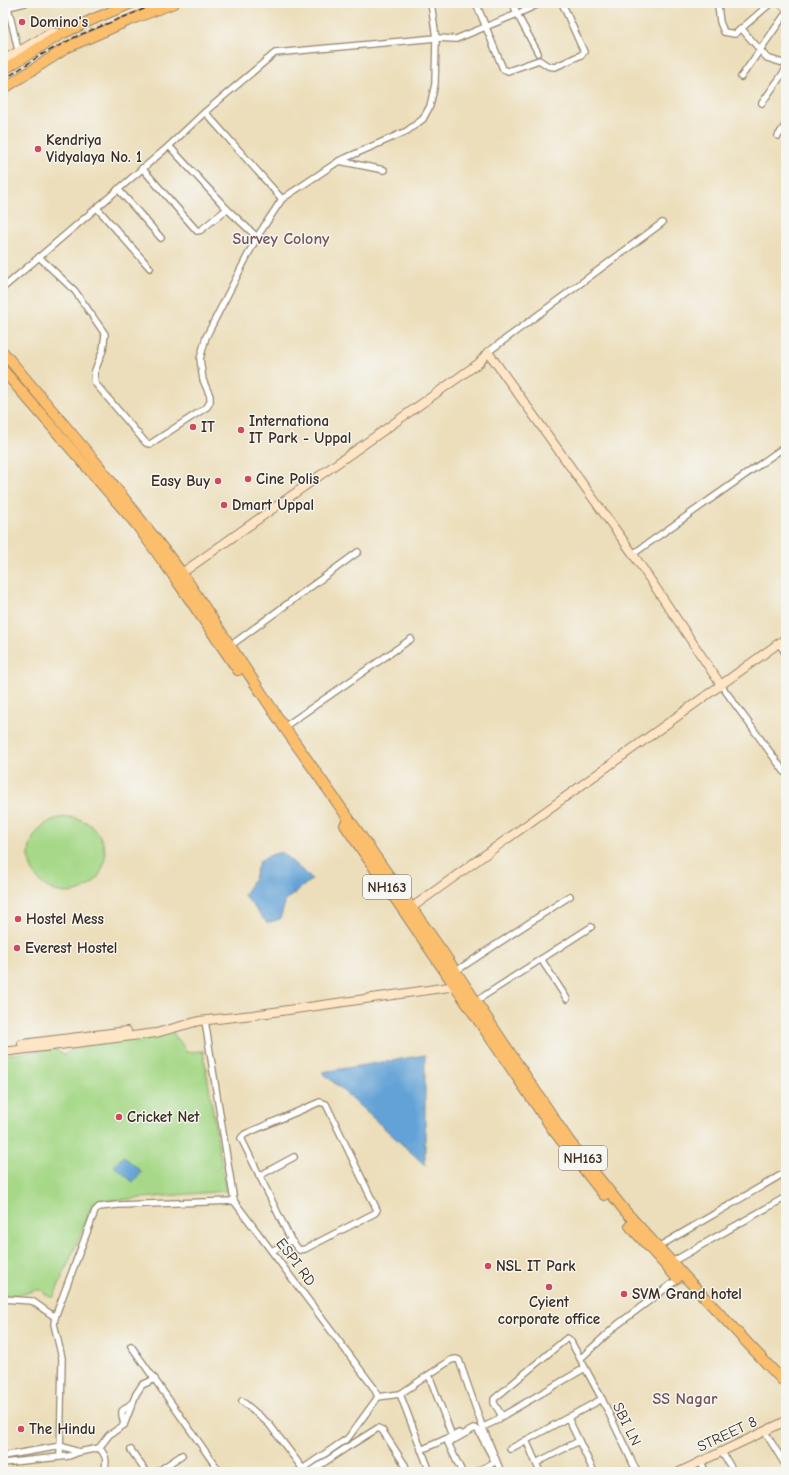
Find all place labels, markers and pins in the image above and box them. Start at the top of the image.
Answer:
place label: Domino's [30,13,88,31]
marker: Domino's [17,17,27,27]
place label: Kendriya Vidyalaya No. 1 [46,131,142,166]
marker: Kendriya Vidyalaya No. 1 [33,144,43,154]
place label: Internationa IT Park - Uppal [249,412,351,447]
place label: IT [201,418,215,436]
marker: IT [188,422,198,432]
marker: Internationa IT Park - Uppal [236,425,246,435]
place label: Cine Polis [256,470,319,488]
place label: Easy Buy [151,472,210,490]
marker: Cine Polis [243,474,253,484]
marker: Easy Buy [213,476,223,486]
place label: Dmart Uppal [232,496,314,514]
marker: Dmart Uppal [219,500,229,510]
place label: Hostel Mess [26,910,104,928]
marker: Hostel Mess [13,914,23,924]
place label: Everest Hostel [25,939,117,957]
marker: Everest Hostel [12,943,22,953]
place label: Cricket Net [127,1108,201,1126]
marker: Cricket Net [114,1112,124,1122]
place label: NSL IT Park [496,1257,576,1275]
marker: NSL IT Park [483,1261,493,1271]
marker: Cyient corporate office [544,1282,554,1292]
place label: SVM Grand hotel [632,1285,742,1303]
marker: SVM Grand hotel [619,1289,629,1299]
place label: Cyient corporate office [498,1293,600,1328]
place label: The Hindu [29,1420,96,1438]
marker: The Hindu [16,1424,26,1434]

